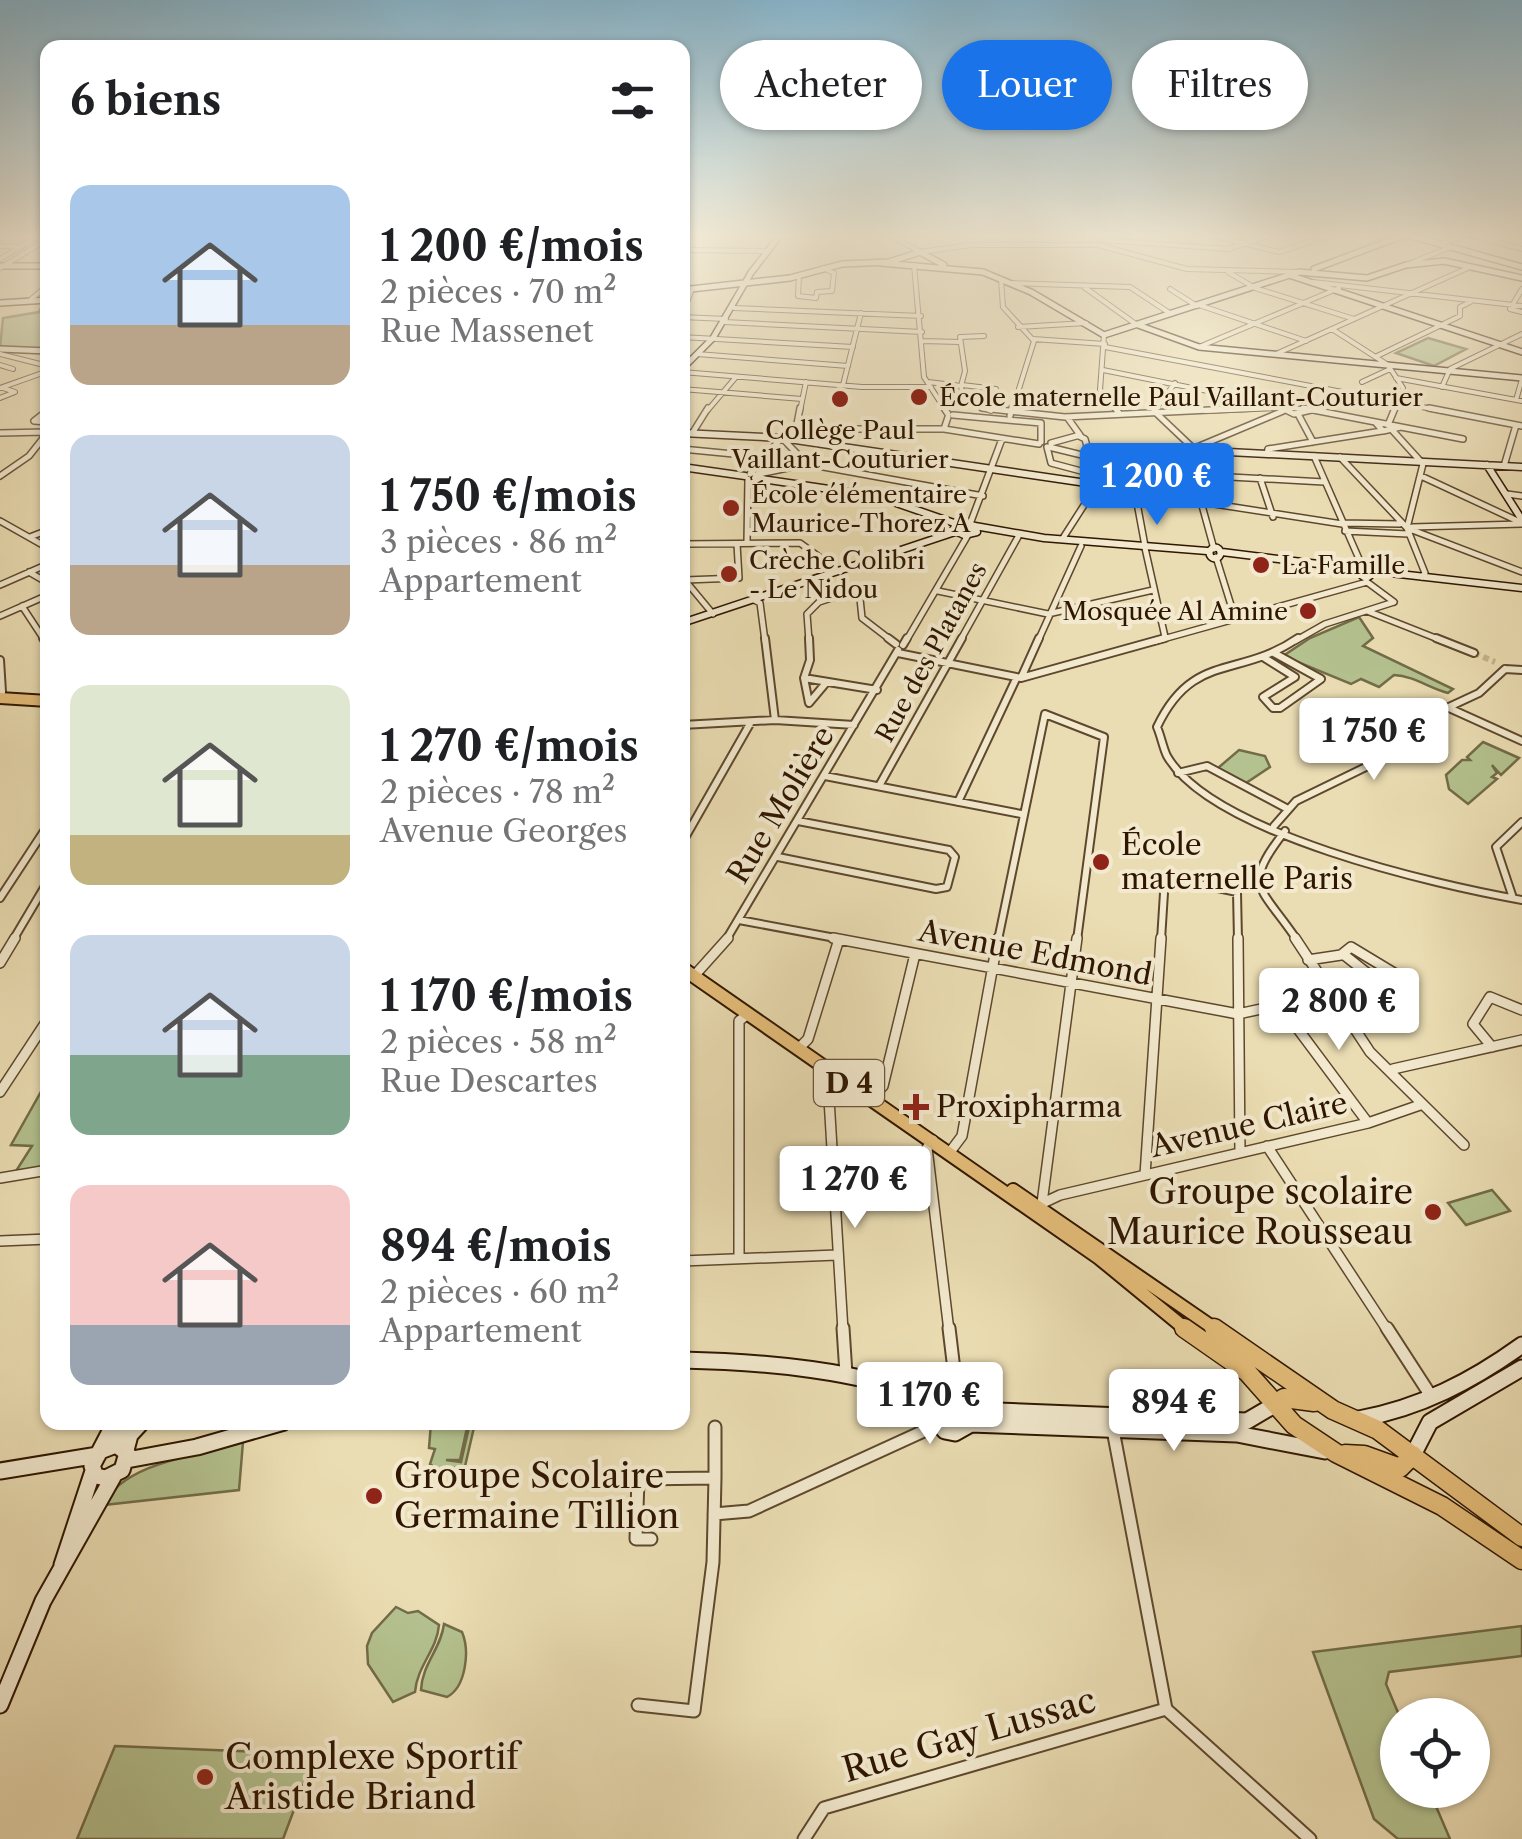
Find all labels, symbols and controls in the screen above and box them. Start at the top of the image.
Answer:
chip: Acheter [720,40,922,130]
chip: Louer [942,40,1112,130]
chip: Filtres [1132,40,1308,130]
icon: filters [605,73,660,128]
text: 6 biens [70,74,221,126]
text: 1 200 €/mois [380,220,644,272]
icon: home [150,225,270,345]
text: 2 pièces · 70 m² [380,272,616,311]
text: Rue Massenet [380,311,594,350]
place label: École maternelle Paul Vaillant-Couturier [939,382,1424,413]
marker: École maternelle Paul Vaillant-Couturier [908,386,930,408]
marker: Collège Paul Vaillant-Couturier [829,388,851,410]
place label: Collège Paul Vaillant-Couturier [730,415,949,475]
pin: 1 200 € [1065,443,1249,528]
text: 1 200 € [1102,456,1212,495]
text: 1 750 €/mois [380,470,637,522]
icon: home [150,475,270,595]
place label: École élémentaire Maurice-Thorez A [751,479,971,539]
marker: École élémentaire Maurice-Thorez A [720,497,742,519]
text: 3 pièces · 86 m² [380,522,617,561]
place label: Crèche Colibri - Le Nidou [749,545,925,605]
place label: La Famille [1281,550,1405,581]
marker: La Famille [1250,554,1272,576]
street label: Rue des Platanes [869,557,994,748]
text: Appartement [380,561,582,600]
marker: Crèche Colibri - Le Nidou [718,563,740,585]
place label: Mosquée Al Amine [1062,596,1288,627]
marker: Mosquée Al Amine [1297,600,1319,622]
pin: 1 750 € [1282,698,1466,783]
text: 1 750 € [1321,711,1427,750]
street label: Rue Molière [719,719,842,890]
text: 1 270 €/mois [380,720,639,772]
icon: home [150,725,270,845]
text: 2 pièces · 78 m² [380,772,615,811]
text: Avenue Georges [380,811,628,850]
place label: École maternelle Paris [1121,826,1353,897]
marker: École maternelle Paris [1090,851,1112,873]
street label: Avenue Edmond [914,912,1155,993]
pin: 2 800 € [1247,968,1431,1053]
text: 1 170 €/mois [380,970,633,1022]
icon: home [150,975,270,1095]
text: 2 800 € [1281,981,1397,1020]
text: 2 pièces · 58 m² [380,1022,617,1061]
road number: D 4 [814,1060,884,1106]
text: Rue Descartes [380,1061,598,1100]
street label: Avenue Claire [1146,1084,1351,1165]
place label: Proxipharma [936,1088,1122,1125]
marker: Proxipharma [905,1096,927,1118]
pin: 1 270 € [763,1146,947,1231]
text: 1 270 € [802,1159,908,1198]
place label: Groupe scolaire Maurice Rousseau [1107,1170,1413,1253]
marker: Groupe scolaire Maurice Rousseau [1422,1201,1444,1223]
text: 894 €/mois [380,1220,612,1272]
icon: home [150,1225,270,1345]
text: 2 pièces · 60 m² [380,1272,619,1311]
text: Appartement [380,1311,582,1350]
pin: 1 170 € [838,1362,1022,1447]
pin: 894 € [1104,1369,1244,1454]
text: 1 170 € [879,1375,981,1414]
text: 894 € [1131,1382,1217,1421]
place label: Groupe Scolaire Germaine Tillion [394,1454,679,1537]
marker: Groupe Scolaire Germaine Tillion [363,1485,385,1507]
street label: Rue Gay Lussac [837,1678,1100,1791]
map controls [1380,1698,1490,1808]
button: locate [1380,1698,1490,1808]
place label: Complexe Sportif Aristide Briand [224,1735,522,1818]
marker: Complexe Sportif Aristide Briand [194,1766,216,1788]

